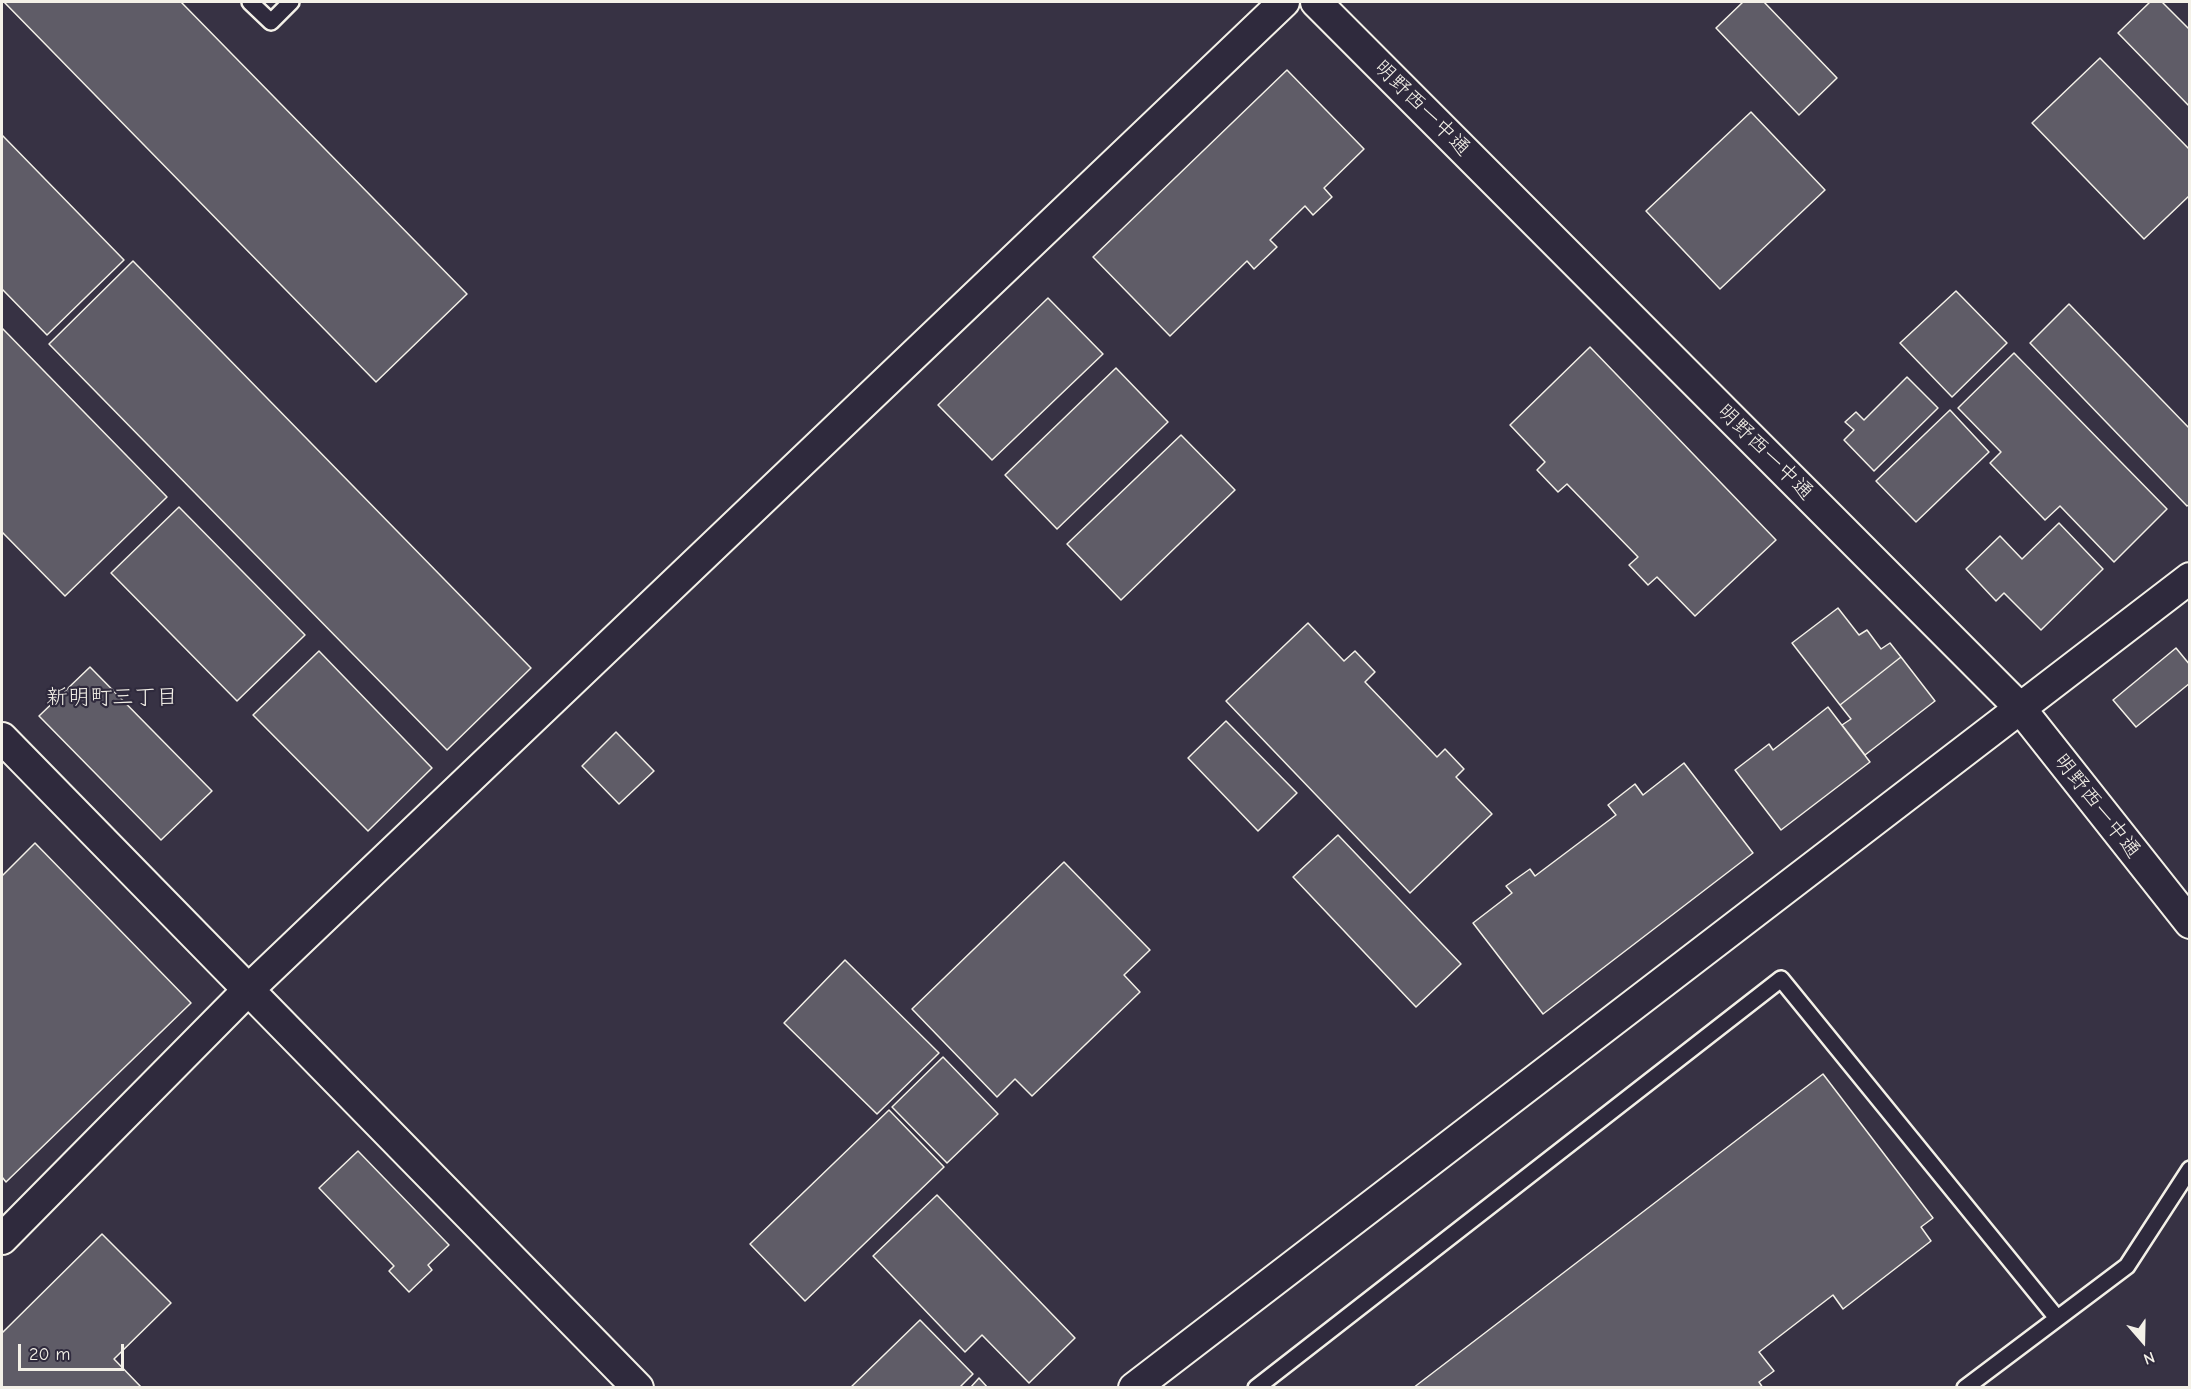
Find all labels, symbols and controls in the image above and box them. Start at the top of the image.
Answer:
street label: 明野西一中通 [1369,55,1475,161]
street label: 明野西一中通 [1712,399,1818,505]
district label: 新明町三丁目 [46,685,178,711]
street label: 明野西一中通 [2048,749,2146,863]
north arrow [2113,1311,2173,1371]
scale bar [21,1332,128,1370]
text: 20 m [29,1344,70,1365]
text: N [2141,1348,2157,1368]

